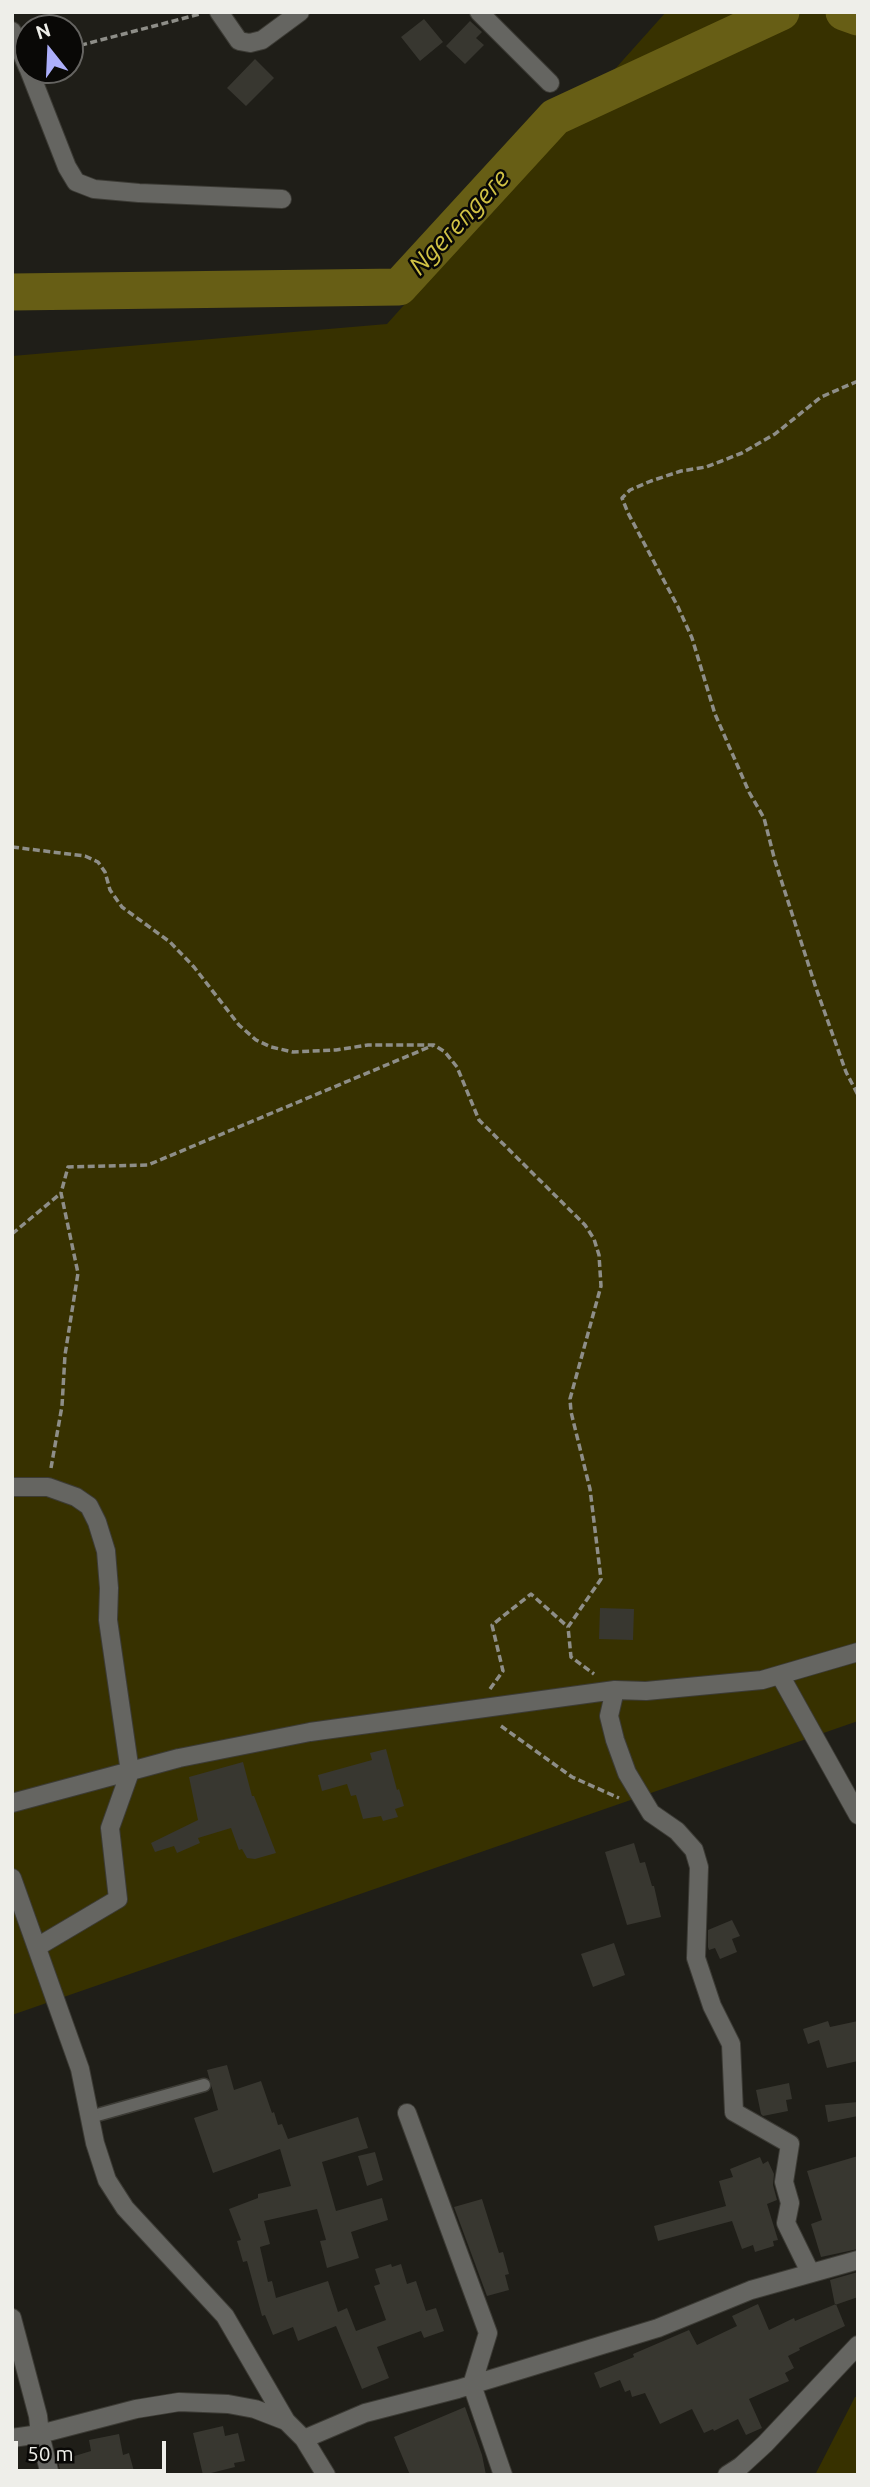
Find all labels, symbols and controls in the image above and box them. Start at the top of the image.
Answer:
north arrow [14,14,84,84]
text: N [33,18,53,44]
water label: Ngerengere [402,163,516,281]
scale bar [18,2428,170,2472]
text: 50 m [27,2441,74,2465]

